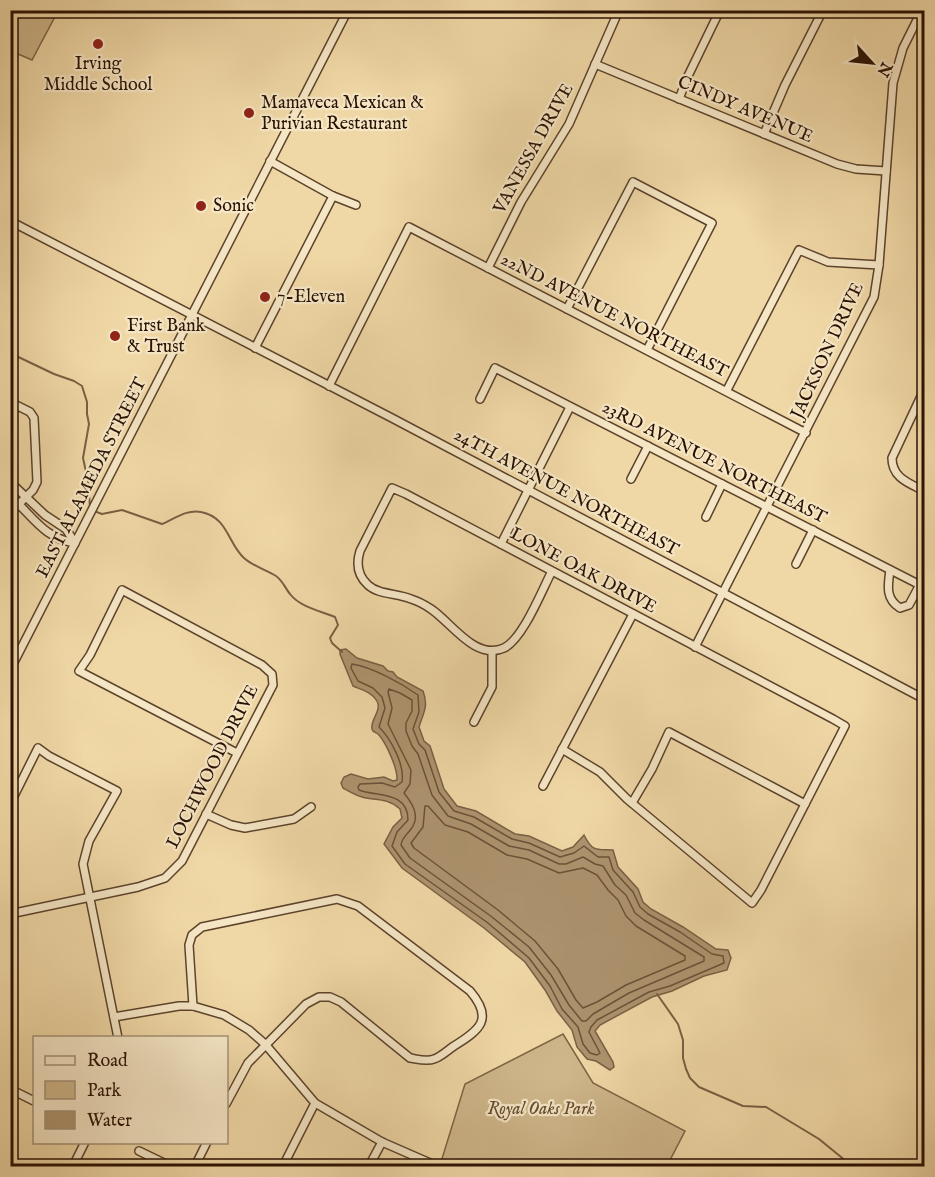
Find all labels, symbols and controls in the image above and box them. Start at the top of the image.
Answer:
north arrow [842,33,902,93]
marker: Irving Middle School [91,37,105,51]
place label: Irving Middle School [44,53,152,97]
text: N [871,57,896,80]
street label: CINDY AVENUE [674,71,816,149]
street label: VANESSA DRIVE [488,80,579,219]
place label: Mamaveca Mexican & Purivian Restaurant [261,92,424,136]
marker: Mamaveca Mexican & Purivian Restaurant [242,106,256,120]
place label: Sonic [213,195,254,218]
marker: Sonic [194,199,208,213]
street label: 22ND AVENUE NORTHEAST [496,248,732,384]
street label: JACKSON DRIVE [785,279,870,425]
place label: 7-Eleven [277,286,346,309]
marker: 7-Eleven [258,290,272,304]
place label: First Bank & Trust [127,315,206,359]
marker: First Bank & Trust [108,329,122,343]
street label: EAST ALAMEDA STREET [31,374,153,582]
street label: 23RD AVENUE NORTHEAST [598,396,830,530]
street label: 24TH AVENUE NORTHEAST [450,424,682,562]
street label: LONE OAK DRIVE [506,523,660,619]
street label: LOCHWOOD DRIVE [162,681,264,853]
legend [33,1036,228,1144]
text: Road [87,1050,128,1073]
text: Park [87,1080,122,1103]
park label: Royal Oaks Park [488,1098,594,1121]
text: Water [87,1110,132,1133]

